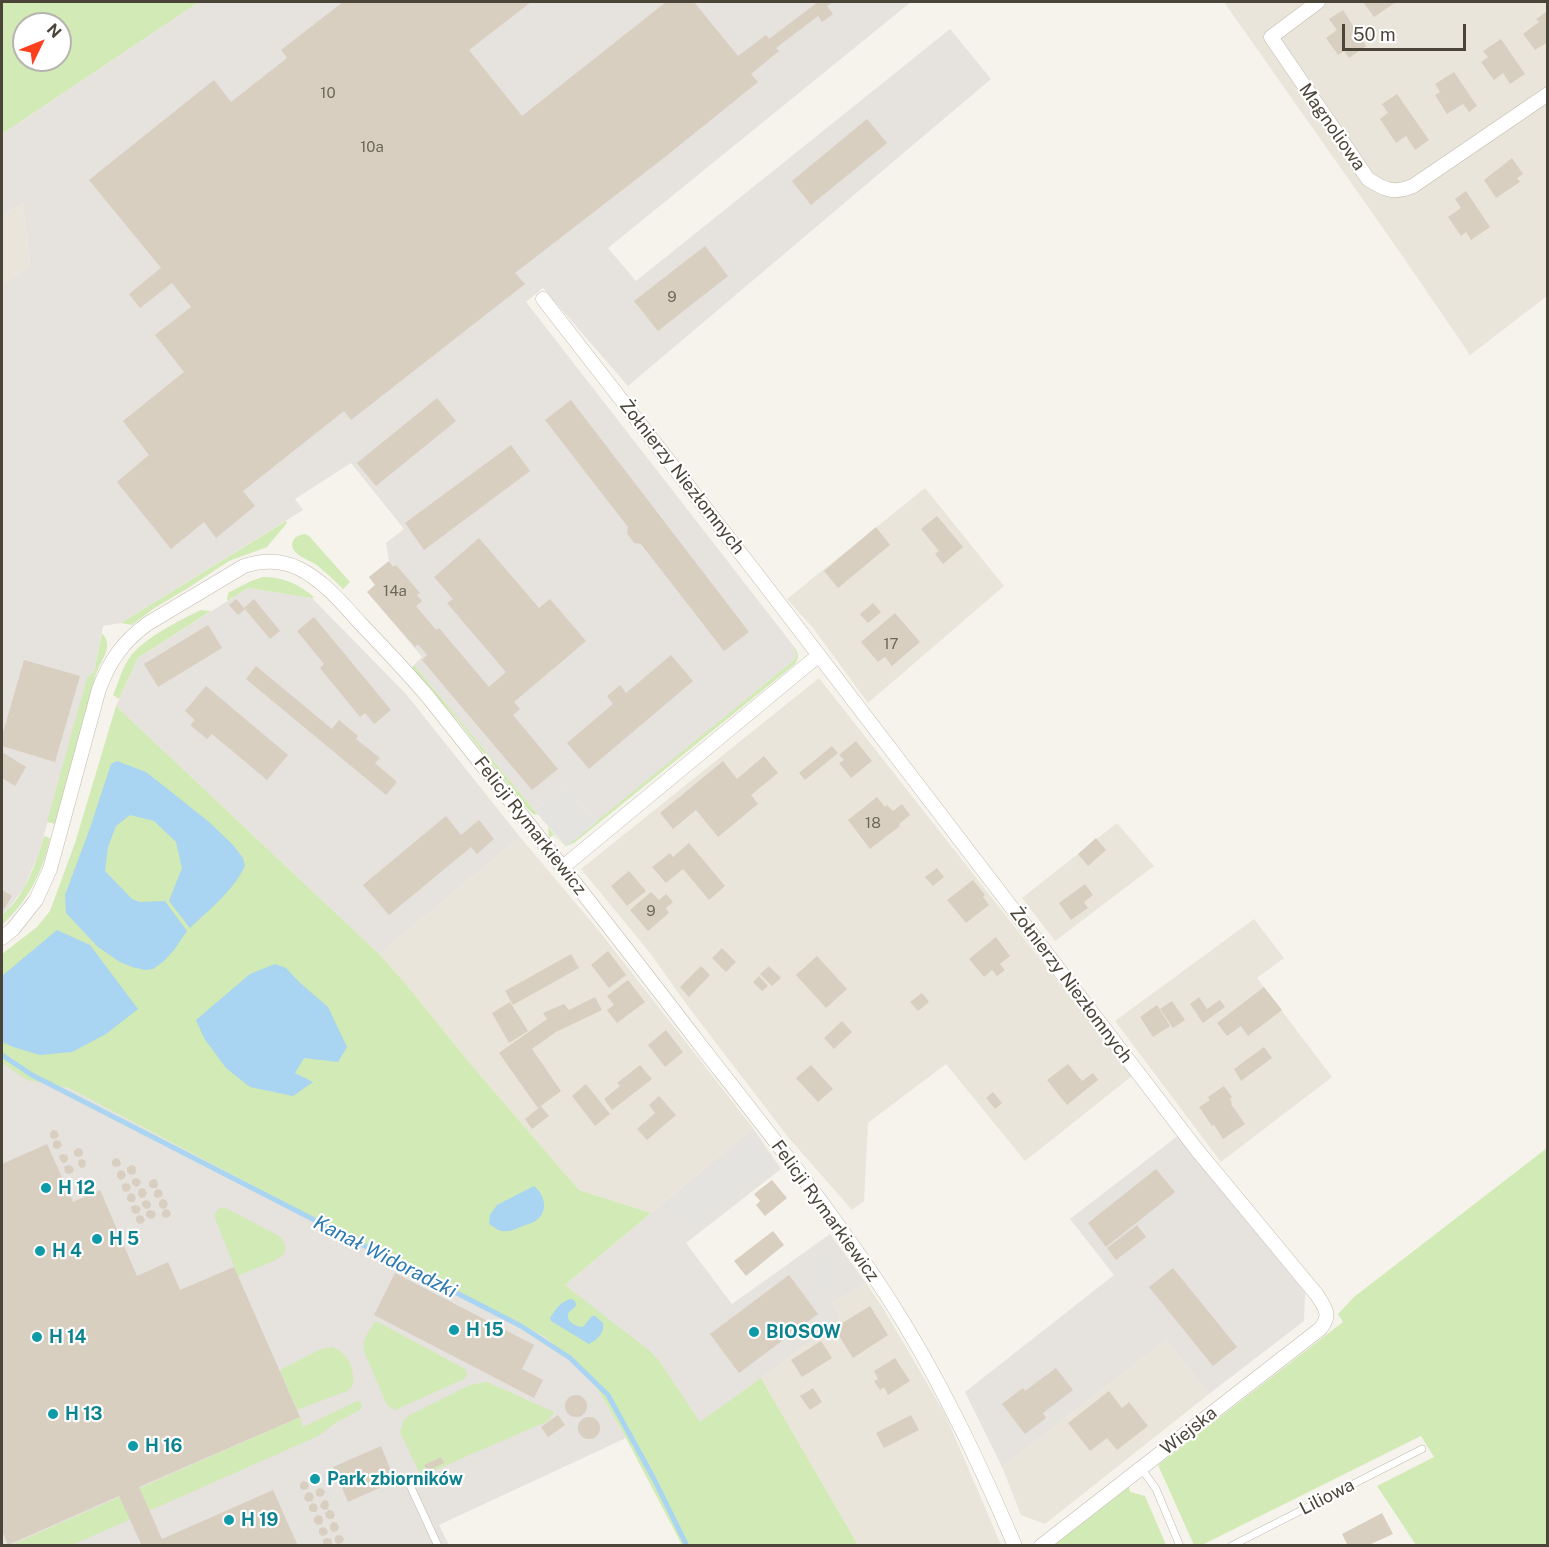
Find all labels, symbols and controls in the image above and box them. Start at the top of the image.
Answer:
north arrow [12,12,72,72]
scale bar [1345,12,1470,50]
text: N [43,20,65,42]
text: 50 m [1353,24,1396,45]
street label: Magnoliowa [1294,79,1370,175]
house number: 10 [320,84,336,102]
house number: 10a [360,138,384,156]
house number: 9 [667,288,677,306]
street label: Żołnierzy Niezłomnych [615,395,749,559]
house number: 14a [383,582,407,600]
house number: 17 [883,635,899,653]
street label: Felicji Rymarkiewicz [469,753,591,899]
house number: 18 [865,814,881,832]
house number: 9 [646,902,656,920]
street label: Żołnierzy Niezłomnych [1005,903,1137,1067]
street label: Felicji Rymarkiewicz [766,1136,884,1286]
place label: H 12 [58,1177,95,1199]
marker: H 12 [39,1181,53,1195]
water label: Kanał Widoradzki [309,1211,461,1303]
place label: H 5 [109,1228,139,1250]
marker: H 5 [90,1232,104,1246]
place label: H 4 [52,1240,82,1262]
marker: H 4 [33,1244,47,1258]
place label: H 15 [466,1319,504,1341]
place label: BIOSOW [766,1321,841,1343]
marker: H 15 [447,1323,461,1337]
marker: BIOSOW [747,1325,761,1339]
place label: H 14 [49,1326,86,1348]
marker: H 14 [30,1330,44,1344]
street label: Wiejska [1157,1402,1221,1460]
place label: H 13 [65,1403,103,1425]
marker: H 13 [46,1407,60,1421]
place label: H 16 [145,1435,183,1457]
marker: H 16 [126,1439,140,1453]
place label: Park zbiorników [327,1468,463,1490]
marker: Park zbiorników [308,1472,322,1486]
street label: Liliowa [1296,1474,1358,1520]
place label: H 19 [241,1509,278,1531]
marker: H 19 [222,1513,236,1527]

